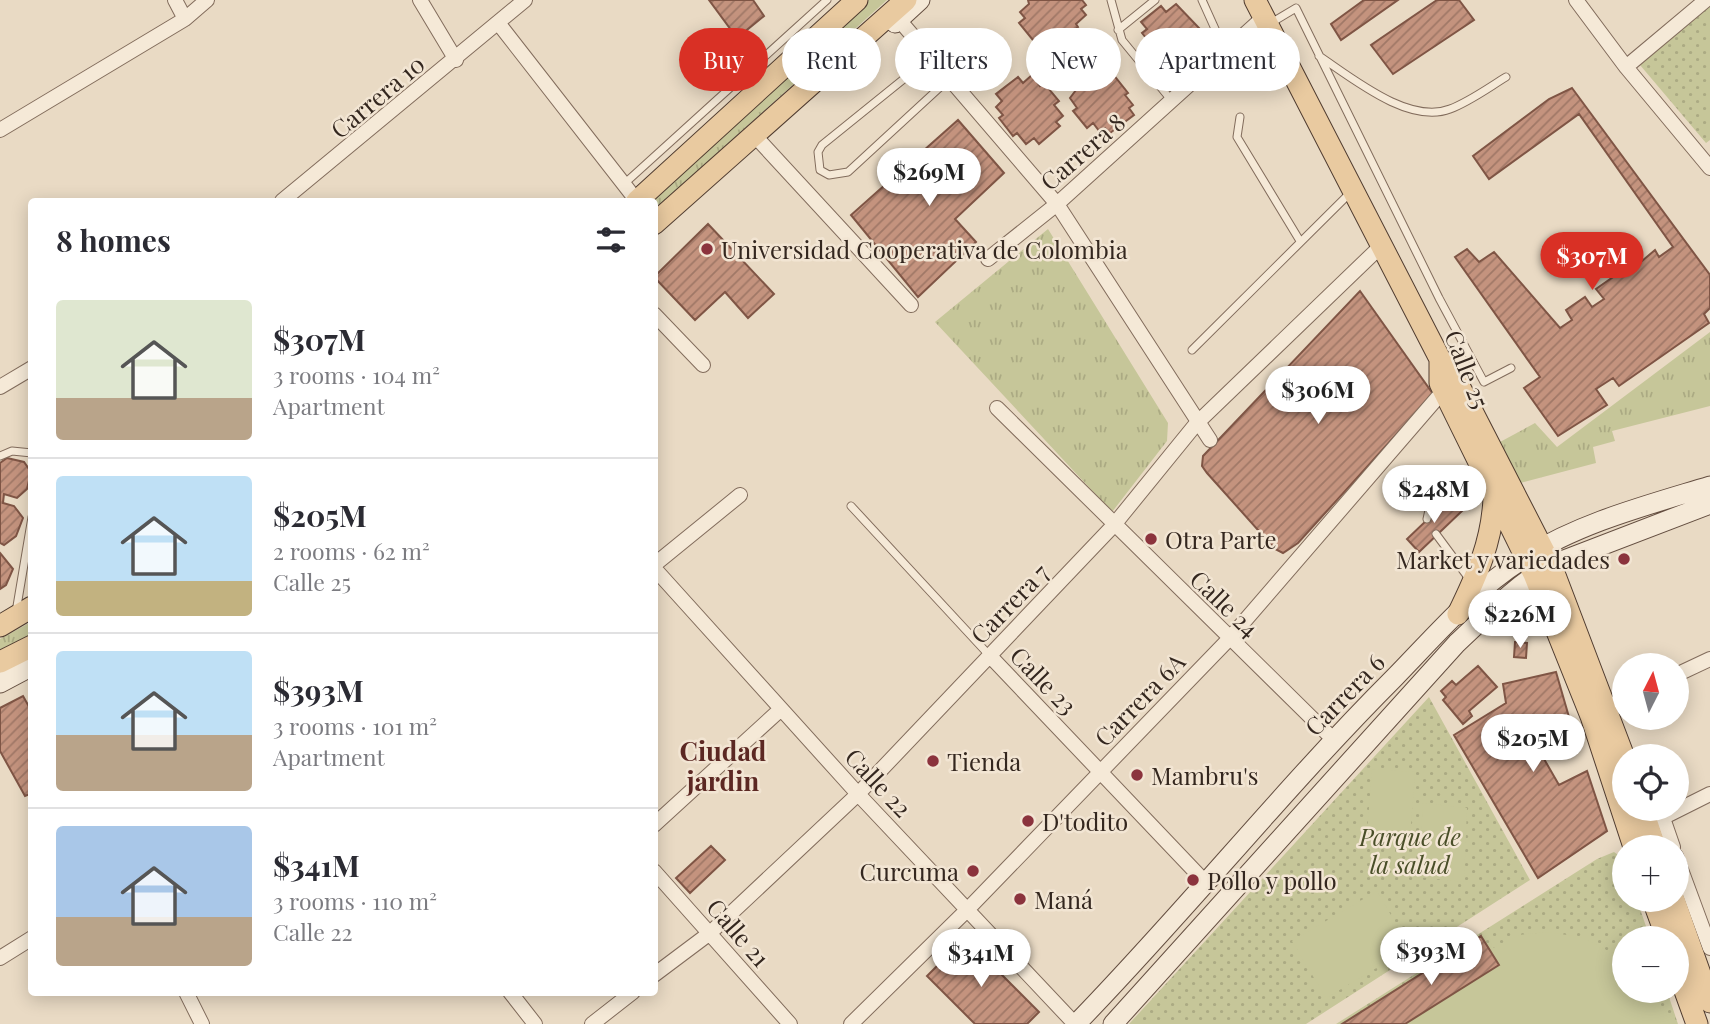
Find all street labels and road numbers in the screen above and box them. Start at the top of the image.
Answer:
street label: Carrera 10 [323,47,431,145]
street label: Carrera 8 [1033,105,1131,197]
street label: Calle 25 [1438,325,1498,413]
street label: Carrera 7 [963,556,1055,650]
street label: Calle 24 [1184,563,1266,643]
street label: Calle 23 [1004,639,1084,721]
street label: Carrera 6A [1087,645,1192,752]
street label: Carrera 6 [1297,646,1391,742]
street label: Calle 22 [839,741,919,823]
street label: Calle 21 [701,891,778,973]

